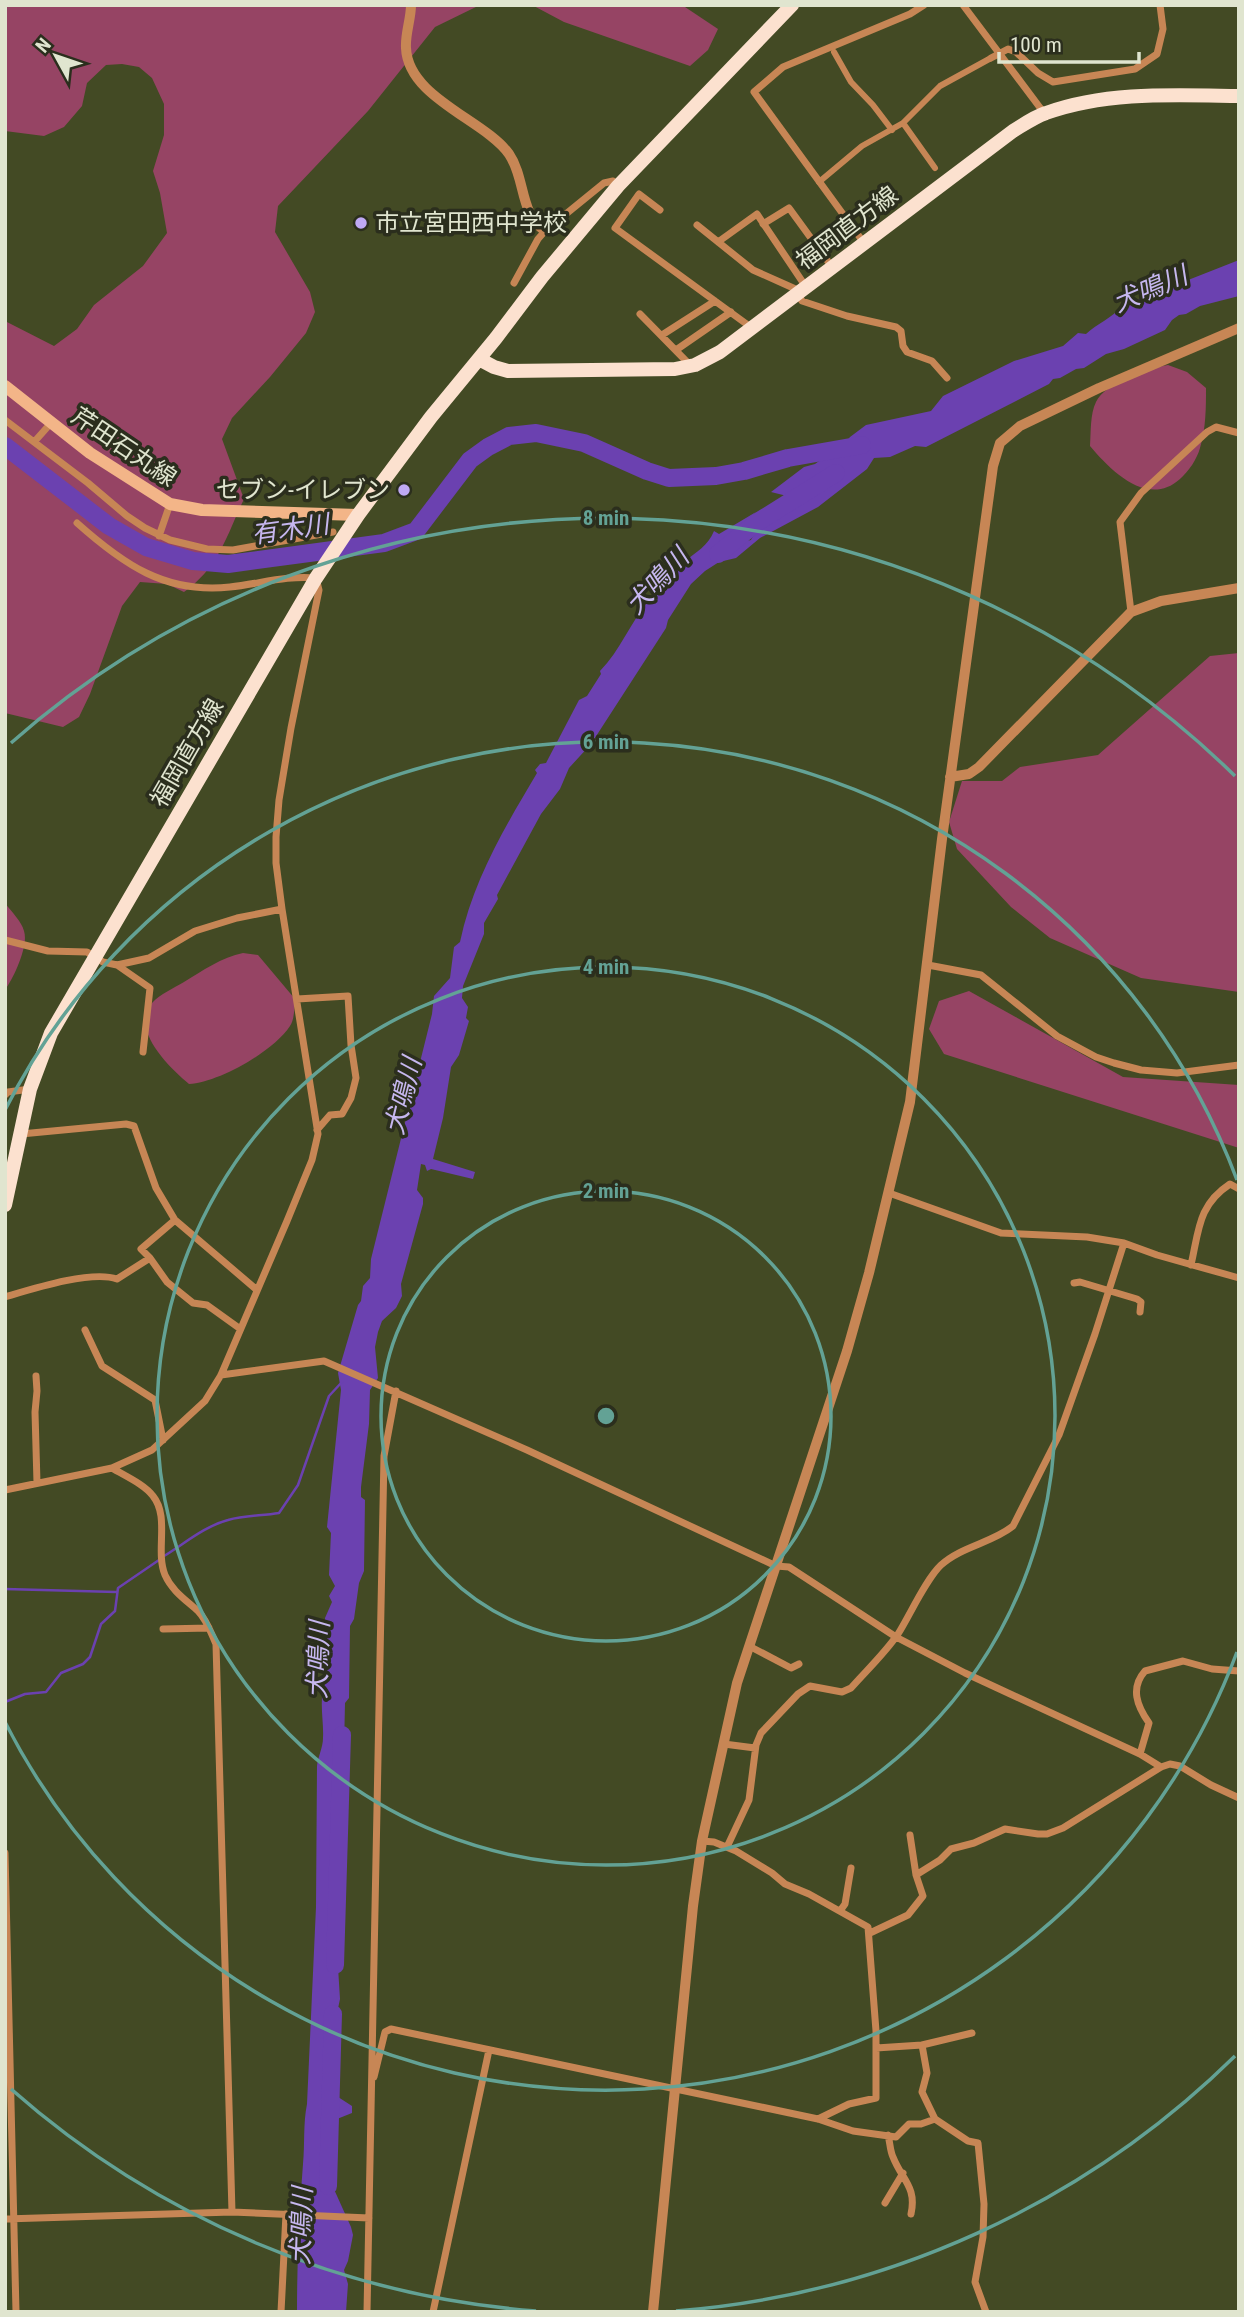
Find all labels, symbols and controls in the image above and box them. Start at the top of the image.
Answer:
north arrow [21,21,91,91]
scale bar [999,21,1139,65]
text: 100 m [1010,33,1062,57]
text: N [31,34,56,57]
street label: 福岡直方線 [791,181,903,275]
place label: 市立宮田西中学校 [375,209,567,237]
marker: 市立宮田西中学校 [353,215,369,231]
water label: 犬鳴川 [1108,259,1195,318]
street label: 芹田石丸線 [66,402,182,492]
place label: セブン-イレブン [216,476,390,504]
marker: セブン-イレブン [396,482,412,498]
text: 8 min [583,506,629,530]
water label: 有木川 [249,508,334,549]
water label: 犬鳴川 [619,540,697,620]
street label: 福岡直方線 [145,694,229,812]
text: 6 min [583,730,629,754]
text: 4 min [583,955,629,979]
water label: 犬鳴川 [379,1052,428,1137]
text: 2 min [583,1179,629,1203]
centre of rings [594,1404,618,1428]
water label: 犬鳴川 [302,1618,334,1700]
water label: 犬鳴川 [285,2184,317,2266]

